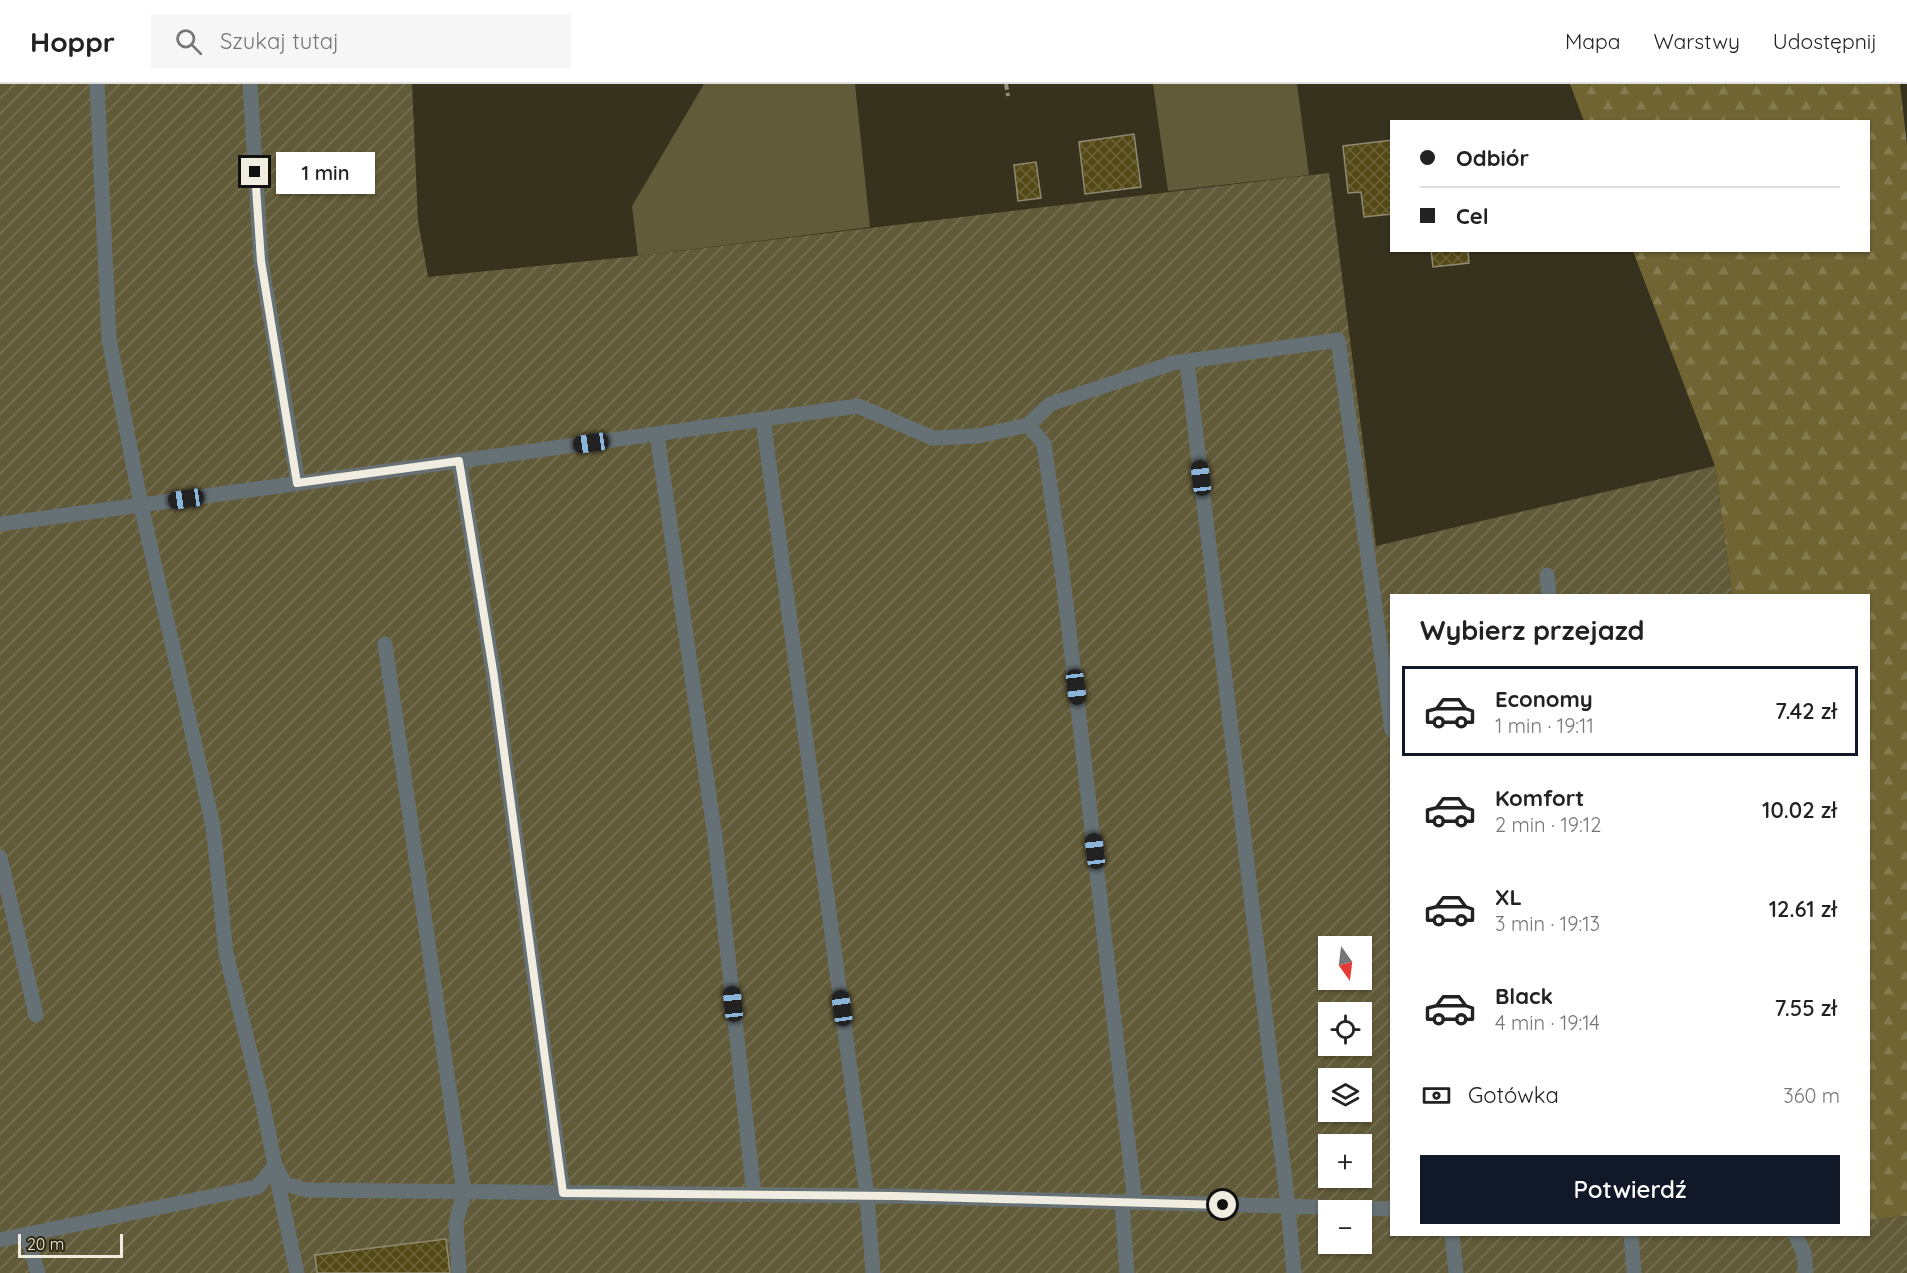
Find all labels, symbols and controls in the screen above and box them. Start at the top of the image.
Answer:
search box [151,14,571,68]
text: Hoppr [30,24,115,59]
icon: search [172,25,205,58]
text: Szukaj tutaj [220,27,339,55]
text: Mapa [1565,28,1620,54]
text: Warstwy [1653,28,1740,54]
text: Udostępnij [1773,28,1877,54]
text: Odbiór [1456,144,1529,172]
callout: 1 min [276,151,375,193]
route end [241,158,268,185]
text: 1 min [302,160,349,185]
text: Cel [1456,202,1489,230]
car [572,432,610,454]
car [1190,459,1212,497]
car [167,488,205,510]
text: Wybierz przejazd [1420,613,1644,647]
car [1065,668,1087,706]
icon: car [1423,684,1477,738]
text: Economy [1495,685,1593,713]
text: 7.42 zł [1775,697,1837,725]
text: 1 min · 19:11 [1495,713,1594,738]
icon: car [1423,783,1477,837]
text: Komfort [1495,784,1584,812]
text: 10.02 zł [1762,796,1837,824]
text: 2 min · 19:12 [1495,812,1601,837]
car [1084,832,1106,870]
icon: car [1423,882,1477,936]
text: XL [1495,883,1522,911]
text: 12.61 zł [1769,895,1837,923]
text: 3 min · 19:13 [1495,911,1600,936]
north arrow [1318,936,1372,990]
map controls [1318,936,1372,1254]
icon: car [1423,981,1477,1035]
text: Black [1495,982,1553,1010]
car [722,985,744,1023]
car [831,989,853,1027]
text: 7.55 zł [1774,994,1837,1022]
button: locate [1318,1002,1372,1056]
text: 4 min · 19:14 [1495,1010,1600,1035]
button: layers [1318,1068,1372,1122]
icon: cash [1420,1079,1453,1112]
text: Gotówka [1468,1081,1559,1109]
text: 360 m [1783,1083,1840,1108]
button: + [1318,1134,1372,1188]
button: Potwierdź [1420,1155,1840,1224]
route start [1209,1191,1236,1218]
button: − [1318,1200,1372,1254]
scale bar [18,1231,123,1258]
text: 20 m [27,1234,64,1254]

